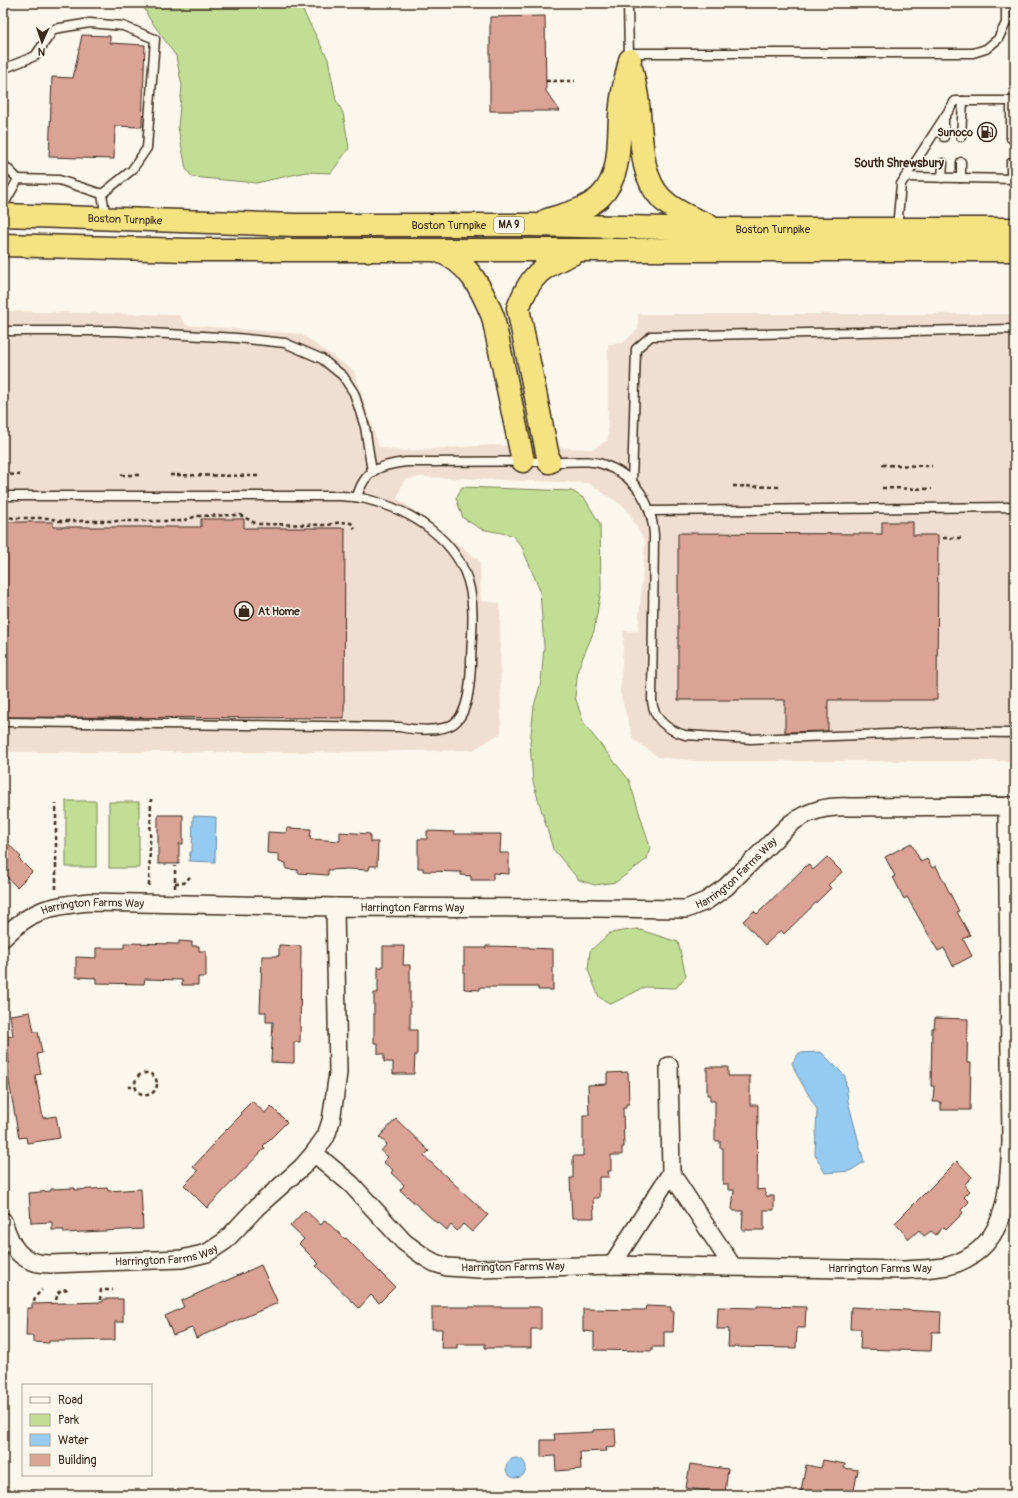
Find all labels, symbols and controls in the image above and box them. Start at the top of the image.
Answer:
north arrow [22,22,62,62]
text: N [37,45,46,58]
fuel station icon: Sunoco [976,121,998,143]
place label: Sunoco [937,126,973,139]
district label: South Shrewsbury [854,156,945,171]
street label: Boston Turnpike [87,211,163,227]
road number: MA 9 [494,217,524,233]
street label: Boston Turnpike [412,219,487,232]
street label: Boston Turnpike [735,223,811,236]
shop icon: At Home [233,600,255,622]
place label: At Home [258,605,300,618]
street label: Harrington Farms Way [693,834,779,911]
street label: Harrington Farms Way [39,895,144,917]
street label: Harrington Farms Way [360,901,465,914]
street label: Harrington Farms Way [115,1241,220,1268]
street label: Harrington Farms Way [461,1260,565,1274]
street label: Harrington Farms Way [828,1262,932,1275]
legend [22,1384,152,1476]
text: Road [58,1393,83,1408]
text: Park [58,1413,79,1428]
text: Water [58,1433,89,1448]
text: Building [58,1453,97,1468]

